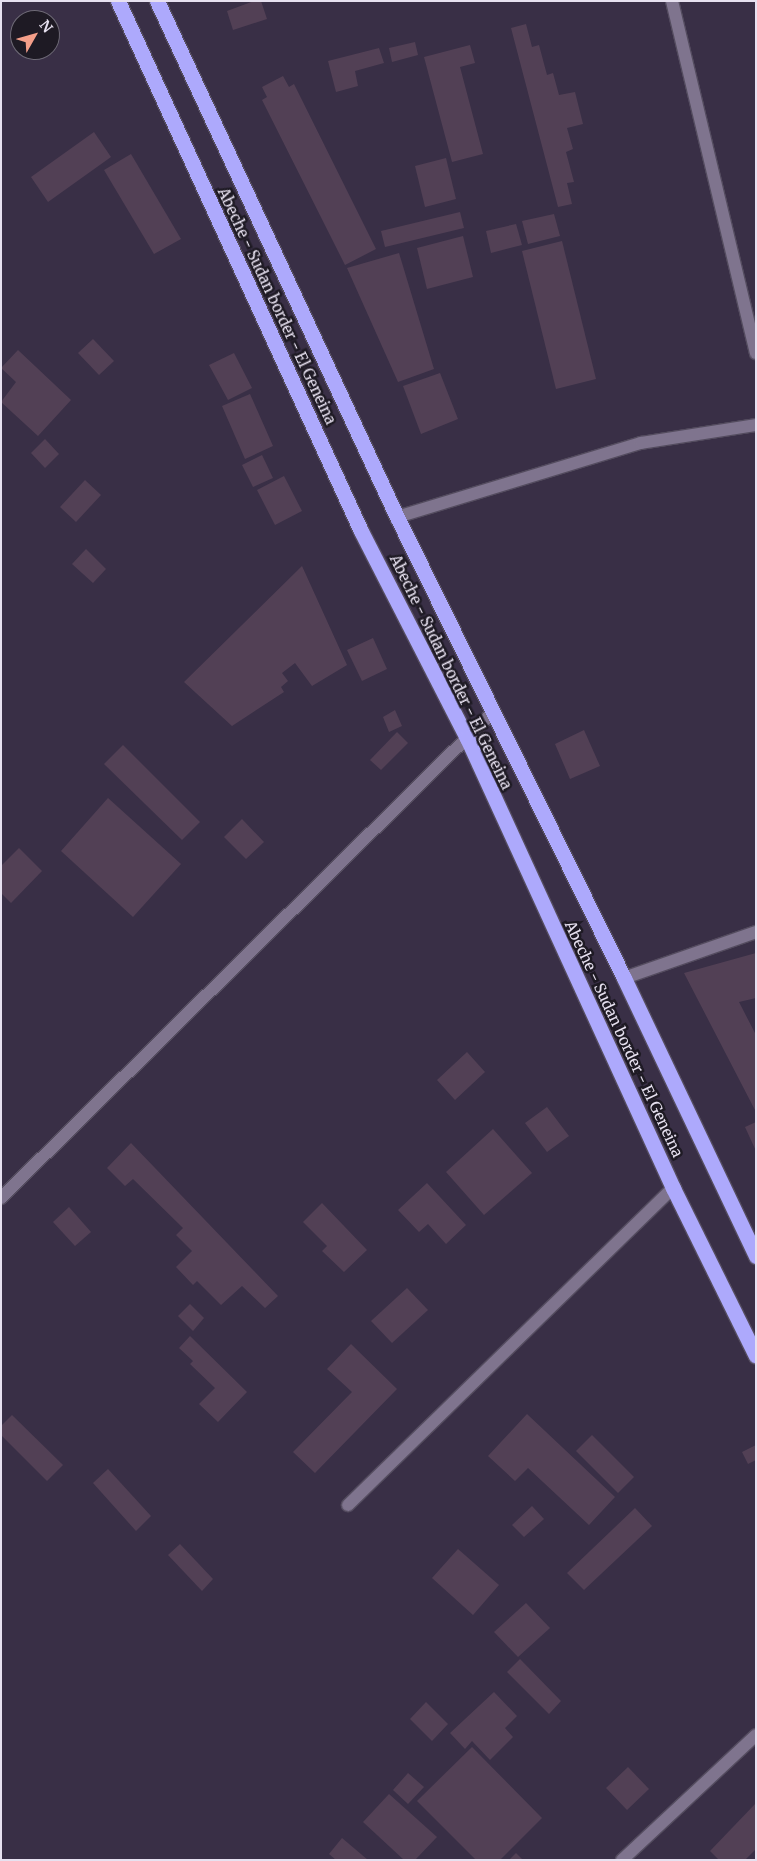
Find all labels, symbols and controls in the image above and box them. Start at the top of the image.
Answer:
north arrow [10,10,60,60]
text: N [36,16,57,36]
street label: Abeche - Sudan border - El Geneina [214,185,340,427]
street label: Abeche - Sudan border - El Geneina [386,552,516,792]
street label: Abeche - Sudan border - El Geneina [561,918,687,1160]

